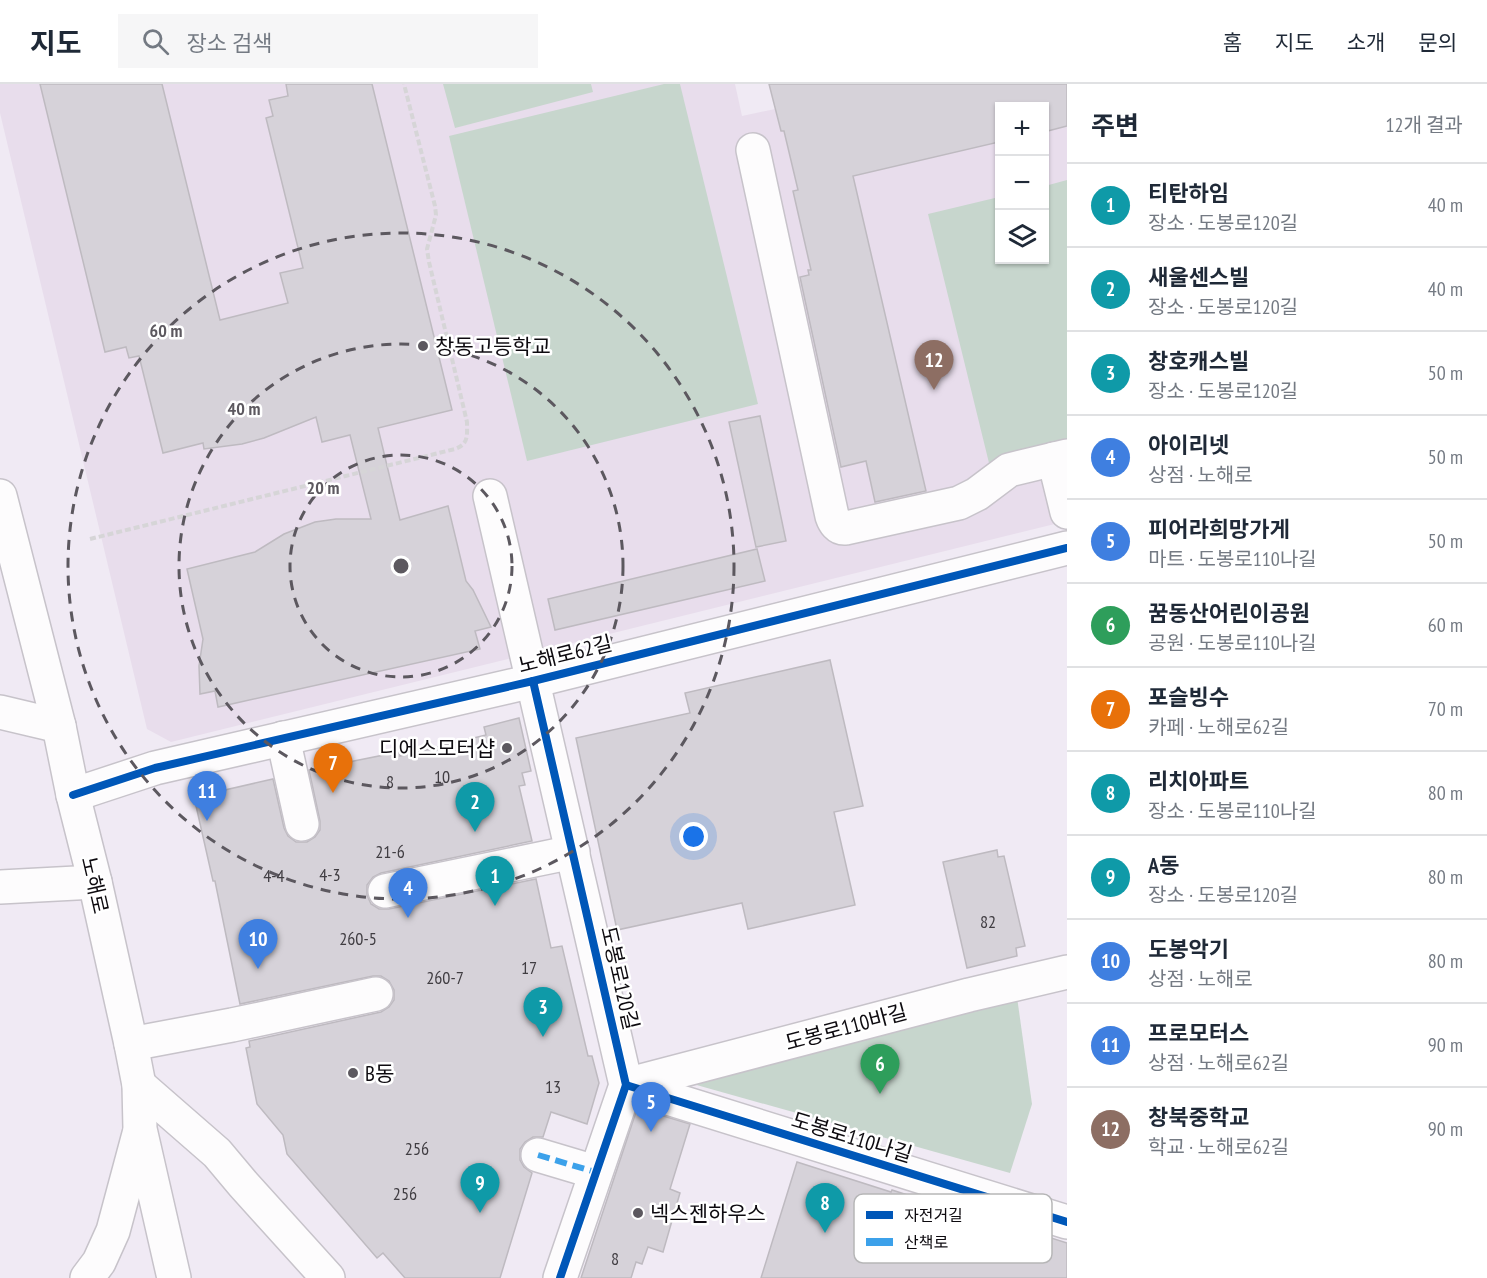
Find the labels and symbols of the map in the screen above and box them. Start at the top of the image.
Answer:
text: 60 m [150,319,182,342]
place label: 창동고등학교 [435,333,551,360]
marker: 창동고등학교 [416,339,430,353]
pin: 12 [914,340,954,390]
text: 40 m [228,397,260,420]
text: 20 m [307,476,339,499]
centre of rings [391,556,411,576]
street label: 노해로62길 [515,629,615,679]
place label: 디에스모터샵 [379,735,495,762]
marker: 디에스모터샵 [500,741,514,755]
pin: 7 [314,744,352,793]
house number: 10 [434,765,450,788]
house number: 8 [386,770,394,793]
pin: 11 [188,772,226,821]
pin: 2 [456,782,494,832]
your location [679,822,708,851]
house number: 21-6 [375,840,405,863]
street label: 노해로 [75,854,115,916]
pin: 1 [476,856,514,906]
house number: 4-3 [319,863,341,886]
house number: 4-4 [263,864,285,887]
pin: 4 [388,868,428,918]
house number: 82 [980,910,996,933]
pin: 10 [238,920,278,969]
street label: 도봉로120길 [595,923,645,1033]
house number: 260-5 [339,927,377,950]
house number: 17 [521,956,537,979]
house number: 260-7 [426,966,464,989]
pin: 3 [524,988,562,1037]
street label: 도봉로110바길 [782,998,910,1056]
pin: 6 [860,1044,900,1094]
place label: B동 [365,1060,394,1087]
marker: B동 [346,1066,360,1080]
house number: 13 [545,1075,561,1098]
pin: 5 [632,1082,670,1132]
street label: 도봉로110나길 [788,1106,916,1168]
house number: 256 [405,1137,429,1160]
pin: 9 [460,1164,500,1213]
house number: 256 [393,1182,417,1205]
pin: 8 [806,1184,844,1233]
legend [854,1194,1052,1263]
place label: 넥스젠하우스 [650,1200,766,1227]
text: 자전거길 [904,1205,963,1225]
marker: 넥스젠하우스 [631,1206,645,1220]
text: 산책로 [904,1232,948,1252]
house number: 8 [611,1247,619,1270]

